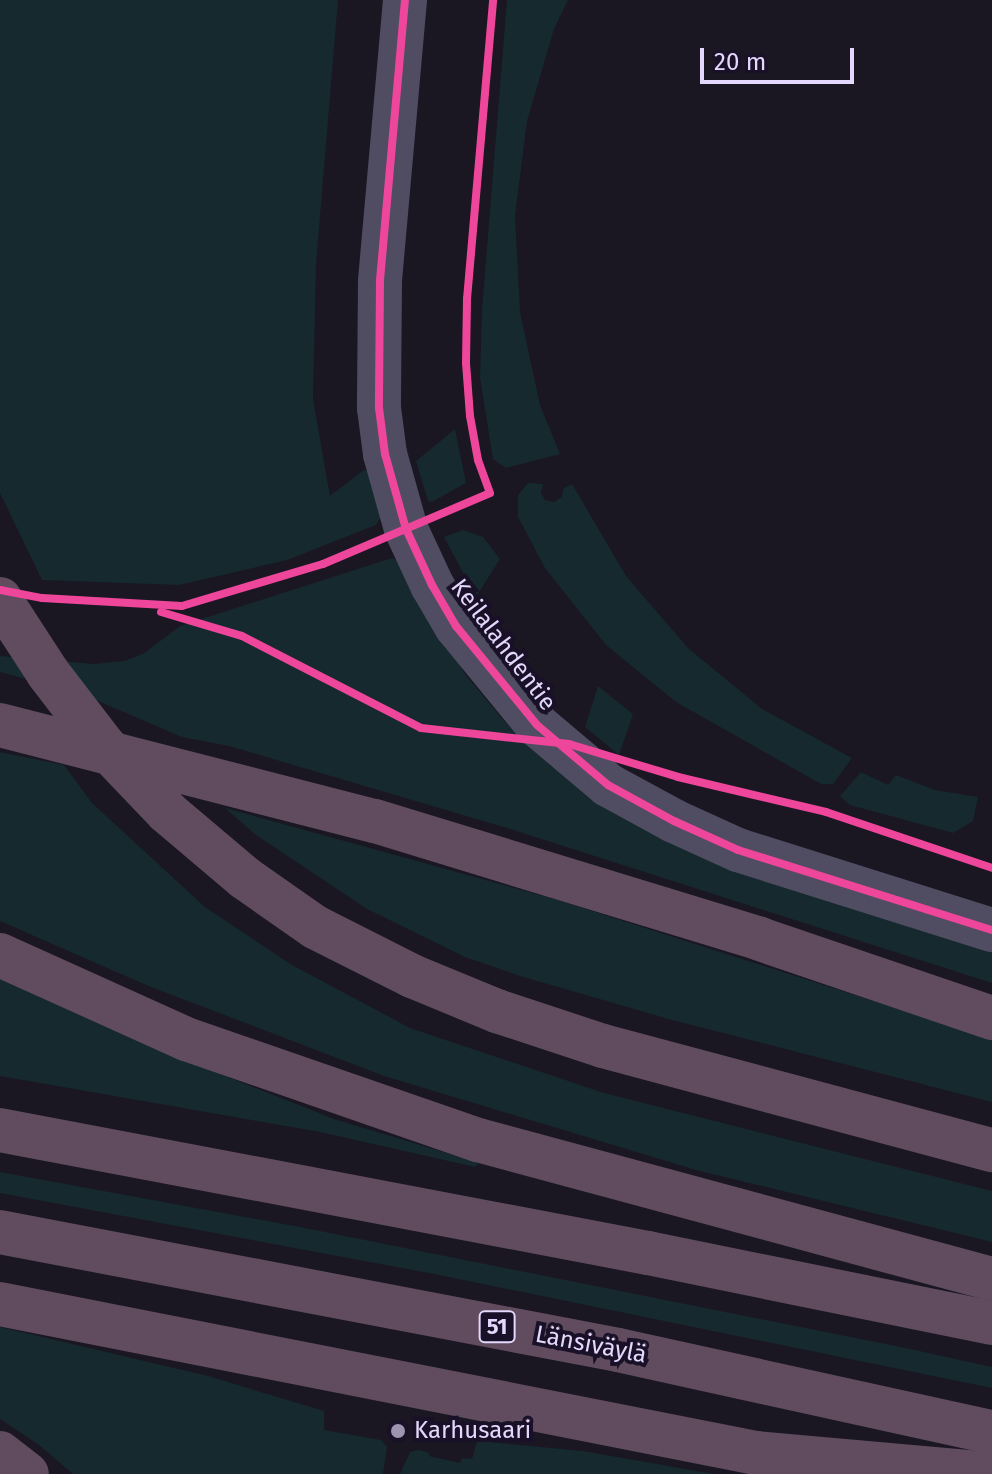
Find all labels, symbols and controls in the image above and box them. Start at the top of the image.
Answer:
scale bar [704,32,858,82]
text: 20 m [714,48,766,76]
street label: Keilalahdentie [444,573,562,717]
road number: 51 [477,1309,517,1345]
street label: Länsiväylä [533,1320,649,1370]
place label: Karhusaari [414,1417,531,1445]
marker: Karhusaari [389,1422,407,1440]

